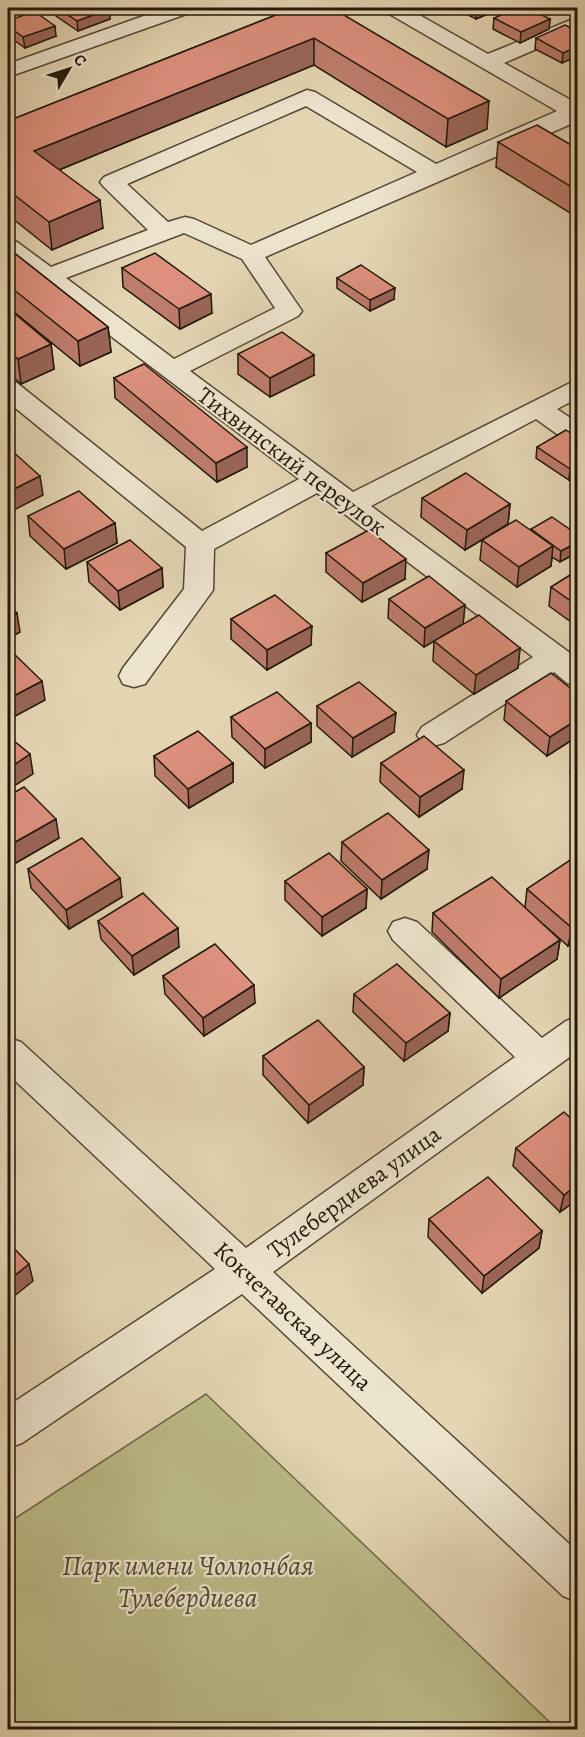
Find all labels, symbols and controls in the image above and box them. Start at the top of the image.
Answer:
north arrow [39,39,99,99]
text: С [68,49,92,71]
street label: Тихвинский переулок [191,379,393,543]
street label: Тулебердиева улица [261,1118,447,1266]
street label: Кокчетавская улица [207,1234,379,1398]
park label: Парк имени Чолпонбая Тулебердиева [62,1547,314,1617]

